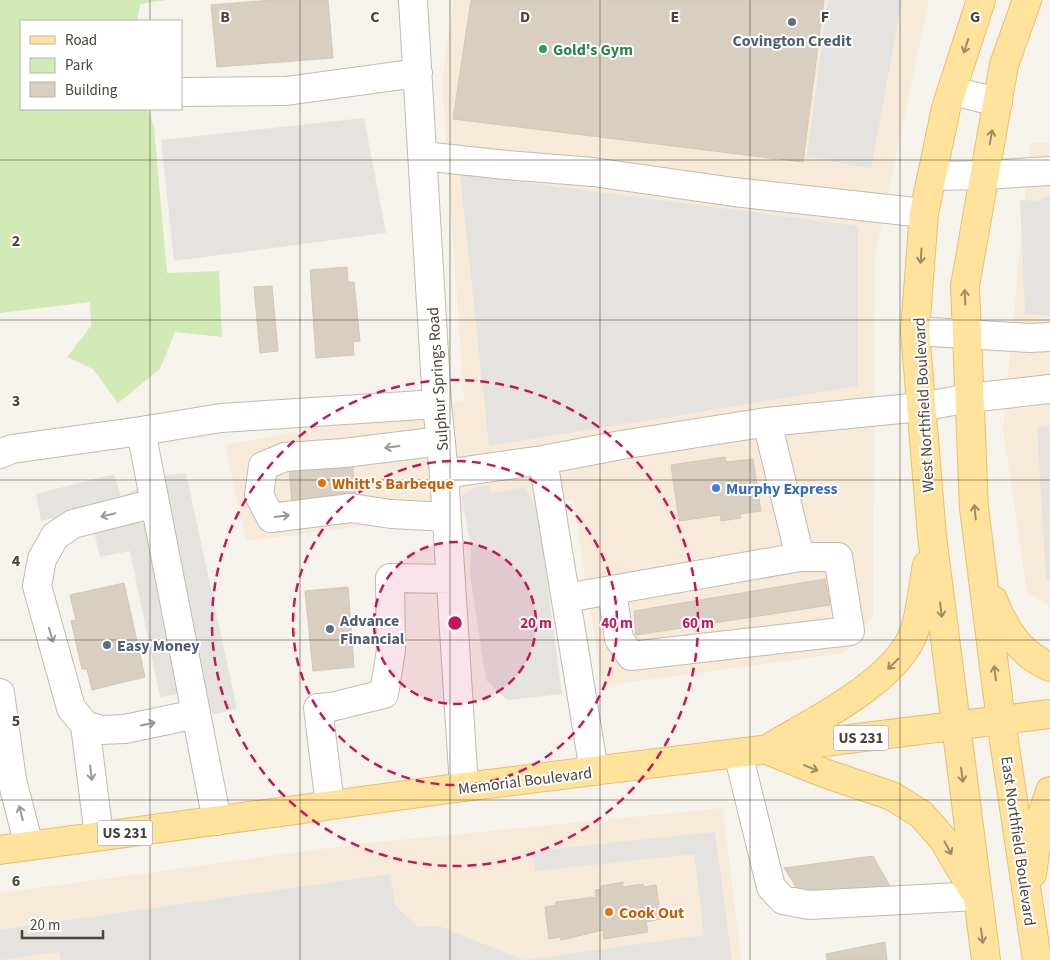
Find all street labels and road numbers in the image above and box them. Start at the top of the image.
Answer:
street label: Sulphur Springs Road [422,306,454,452]
street label: West Northfield Boulevard [908,317,940,493]
road number: US 231 [834,726,888,750]
street label: East Northfield Boulevard [995,755,1041,927]
street label: Memorial Boulevard [457,762,593,800]
road number: US 231 [98,820,152,846]

